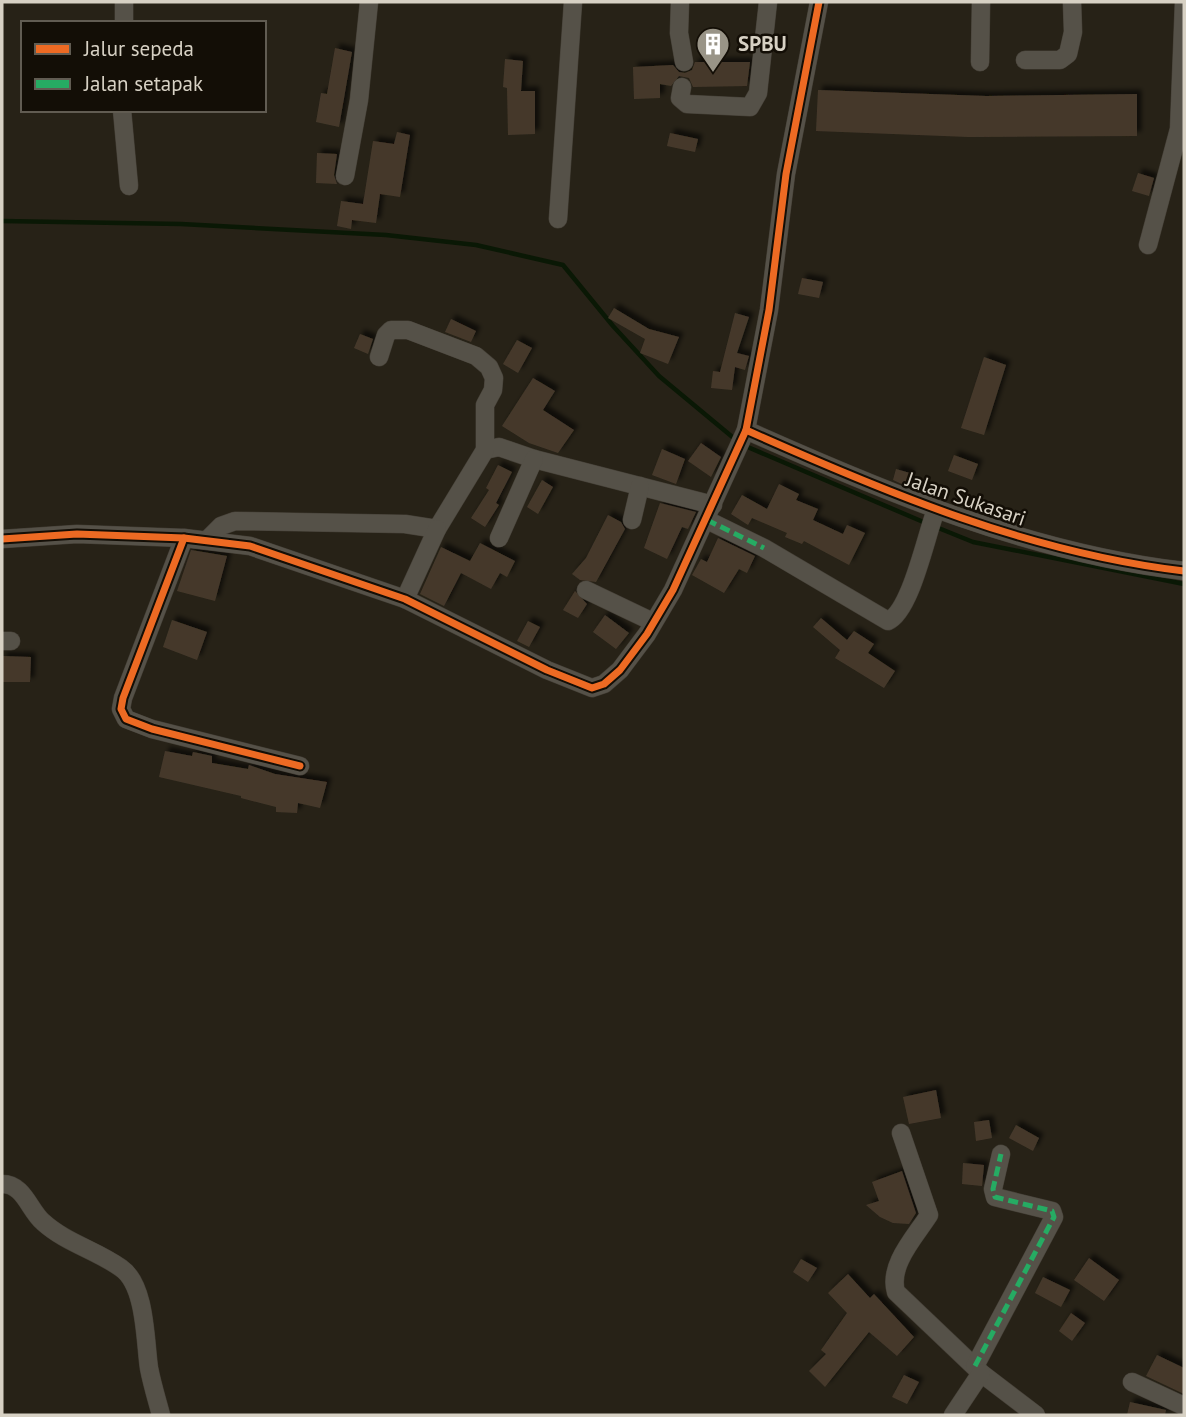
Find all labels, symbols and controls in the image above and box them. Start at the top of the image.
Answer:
legend [21,21,266,112]
building icon: SPBU [694,25,732,74]
place label: SPBU [738,30,787,57]
text: Jalur sepeda [83,35,194,62]
text: Jalan setapak [83,70,203,97]
street label: Jalan Sukasari [902,465,1030,532]

